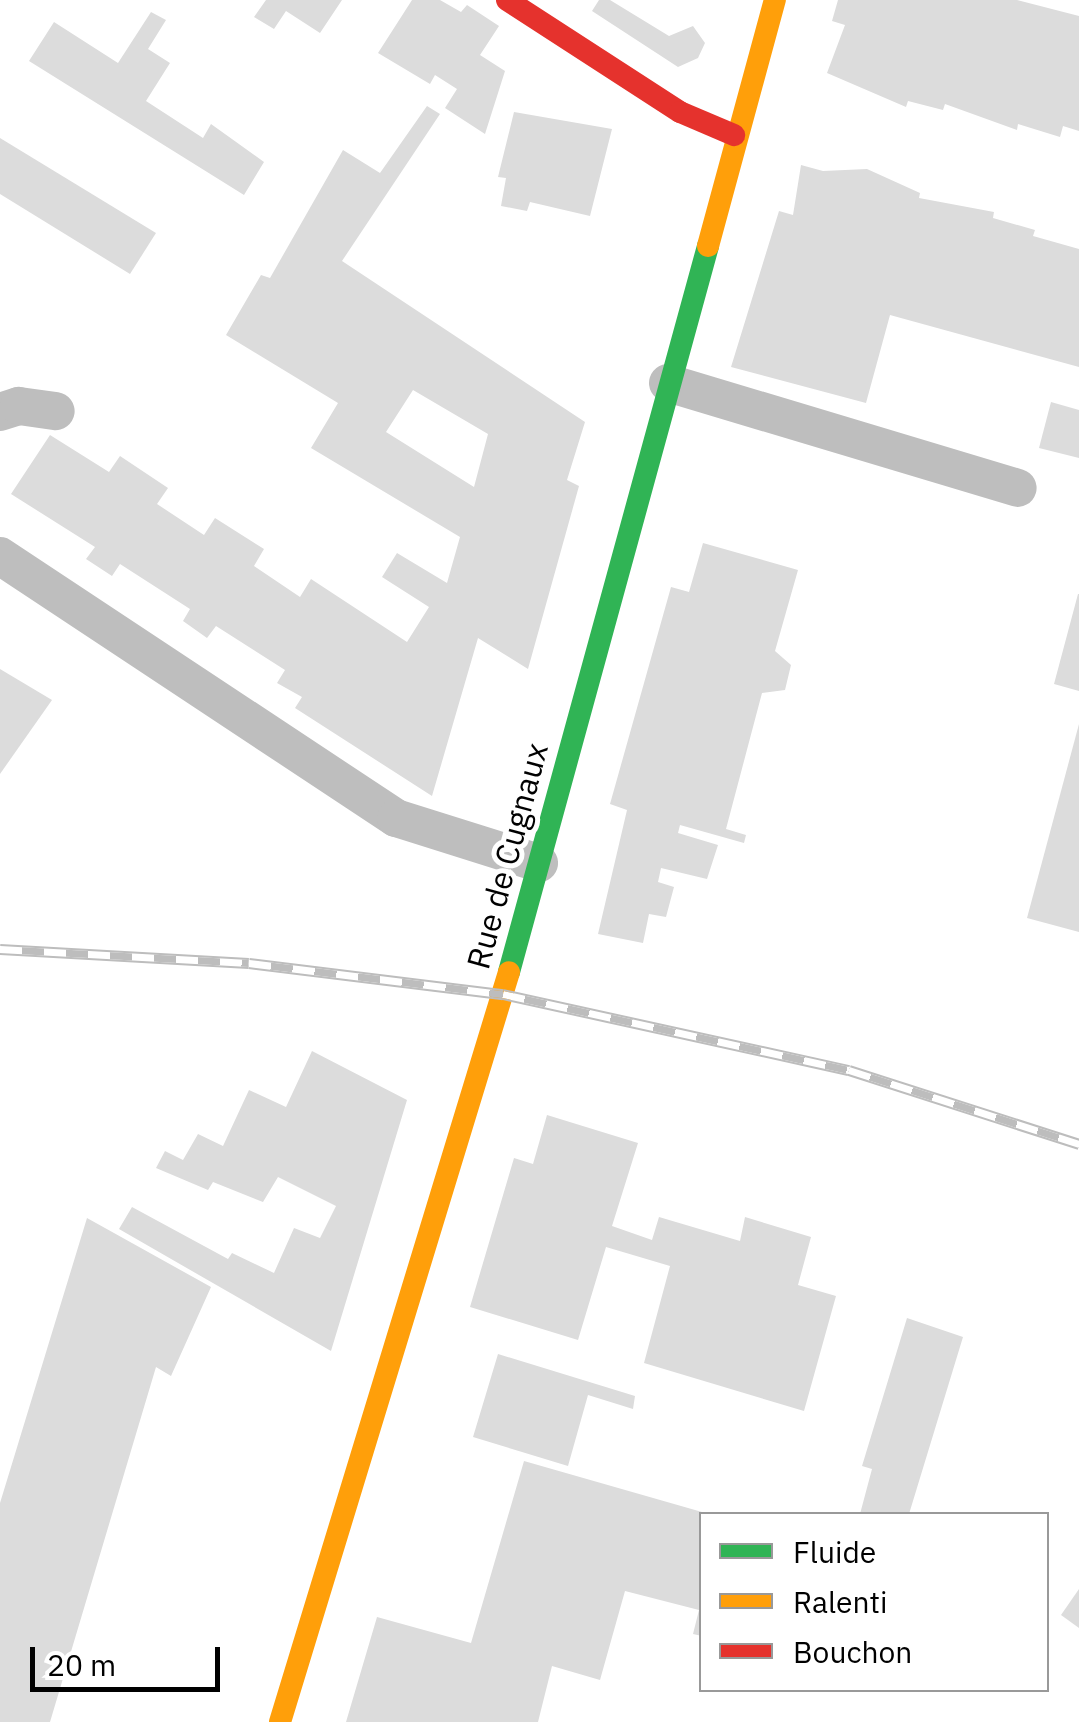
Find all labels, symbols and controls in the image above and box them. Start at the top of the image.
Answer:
street label: Rue de Cugnaux [458,739,556,973]
legend [699,1512,1049,1692]
text: Fluide [793,1532,876,1571]
text: Ralenti [793,1582,888,1621]
scale bar [35,1627,225,1689]
text: Bouchon [793,1632,912,1671]
text: 20 m [47,1645,116,1684]

